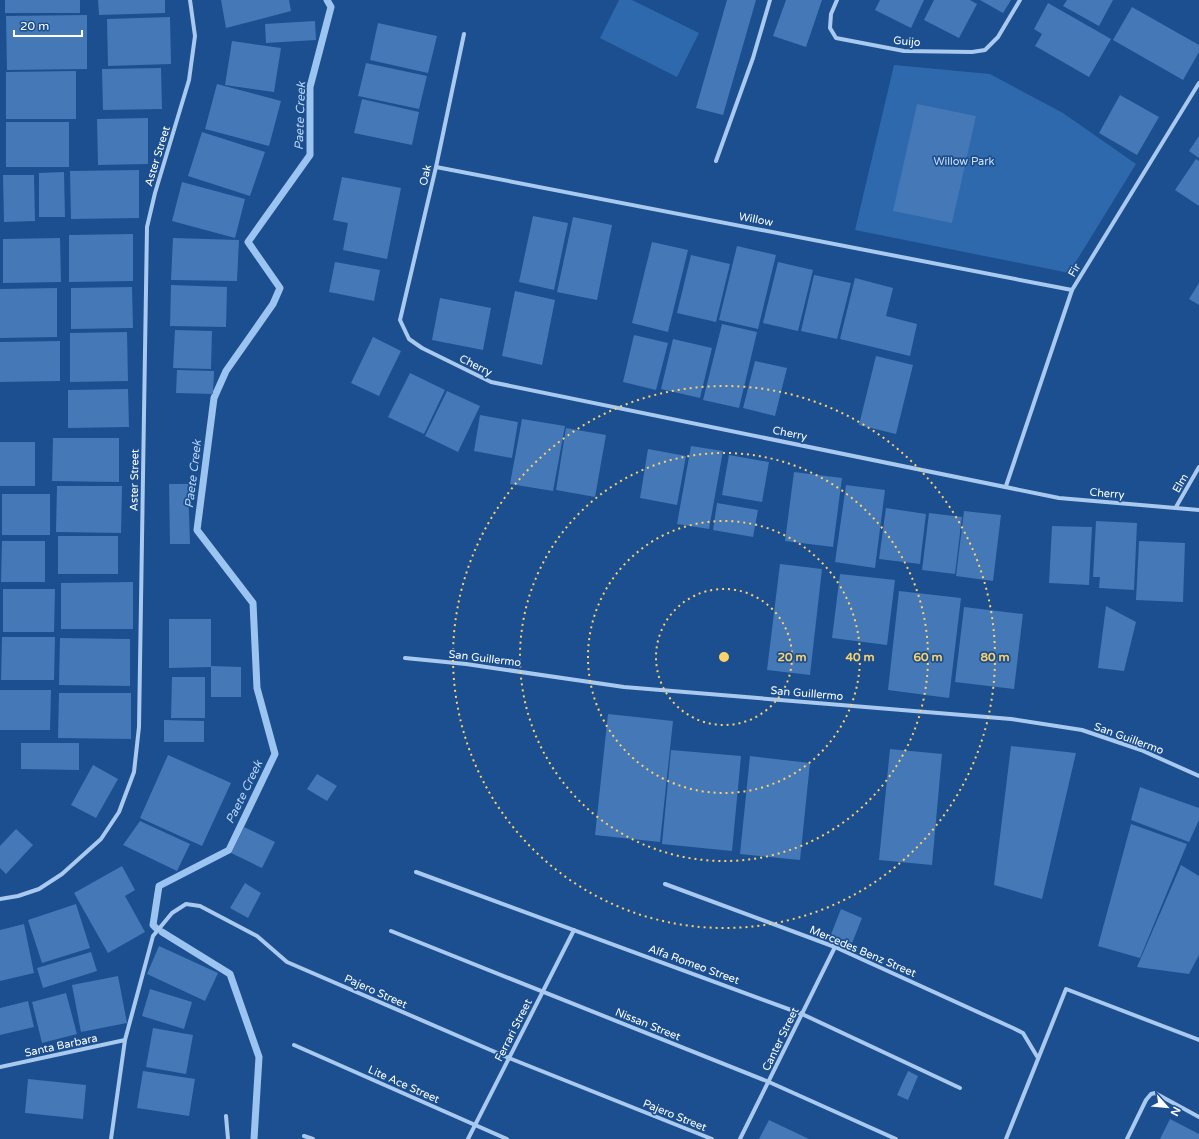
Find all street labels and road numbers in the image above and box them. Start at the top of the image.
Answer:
street label: Guijo [893,34,921,49]
street label: Aster Street [142,124,173,188]
street label: Oak [417,163,434,187]
street label: Willow [738,210,774,229]
street label: Fir [1065,260,1084,279]
street label: Cherry [457,352,494,379]
street label: Cherry [772,424,808,443]
street label: Aster Street [127,449,142,511]
street label: Elm [1170,471,1191,495]
street label: Cherry [1089,486,1125,502]
street label: San Guillermo [448,648,522,669]
street label: San Guillermo [770,684,844,703]
street label: San Guillermo [1092,720,1166,757]
street label: Mercedes Benz Street [808,923,918,980]
street label: Alfa Romeo Street [647,942,741,987]
street label: Pajero Street [342,972,409,1011]
street label: Ferrari Street [492,997,535,1064]
street label: Nissan Street [613,1005,682,1043]
street label: Canter Street [759,1005,801,1073]
street label: Santa Barbara [23,1031,99,1060]
street label: Lite Ace Street [366,1063,441,1106]
street label: Pajero Street [641,1097,708,1134]

